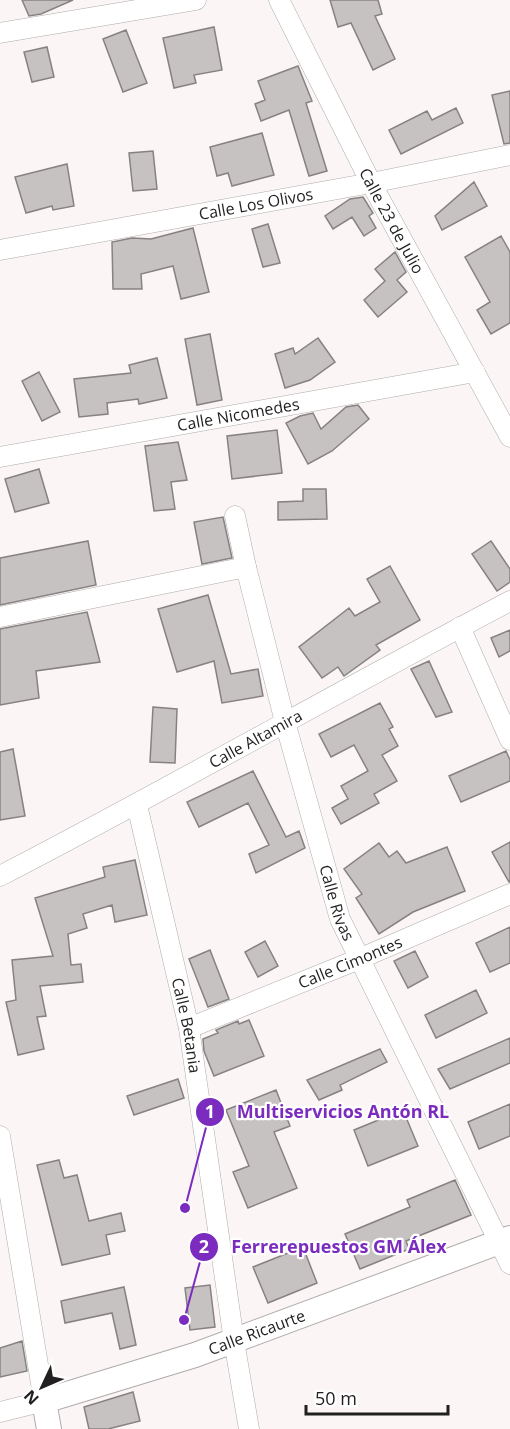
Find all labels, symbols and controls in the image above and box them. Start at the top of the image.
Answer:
street label: Calle 23 de Julio [354,164,430,278]
street label: Calle Los Olivos [197,183,315,225]
street label: Calle Nicomedes [175,393,301,436]
street label: Calle Altamira [205,704,306,773]
street label: Calle Rivas [314,862,360,944]
street label: Calle Cimontes [295,931,406,994]
street label: Calle Betania [167,975,206,1075]
callout: Multiservicios Antón RL [195,1094,461,1130]
text: 1 [205,1099,215,1123]
text: Multiservicios Antón RL [237,1099,449,1123]
callout: Ferrerepuestos GM Álex [189,1229,459,1265]
text: 2 [199,1234,209,1258]
text: Ferrerepuestos GM Álex [231,1234,447,1258]
street label: Calle Ricaurte [205,1304,308,1360]
north arrow [12,1357,72,1417]
scale bar [306,1378,448,1416]
text: N [19,1385,44,1410]
text: 50 m [315,1386,357,1410]

